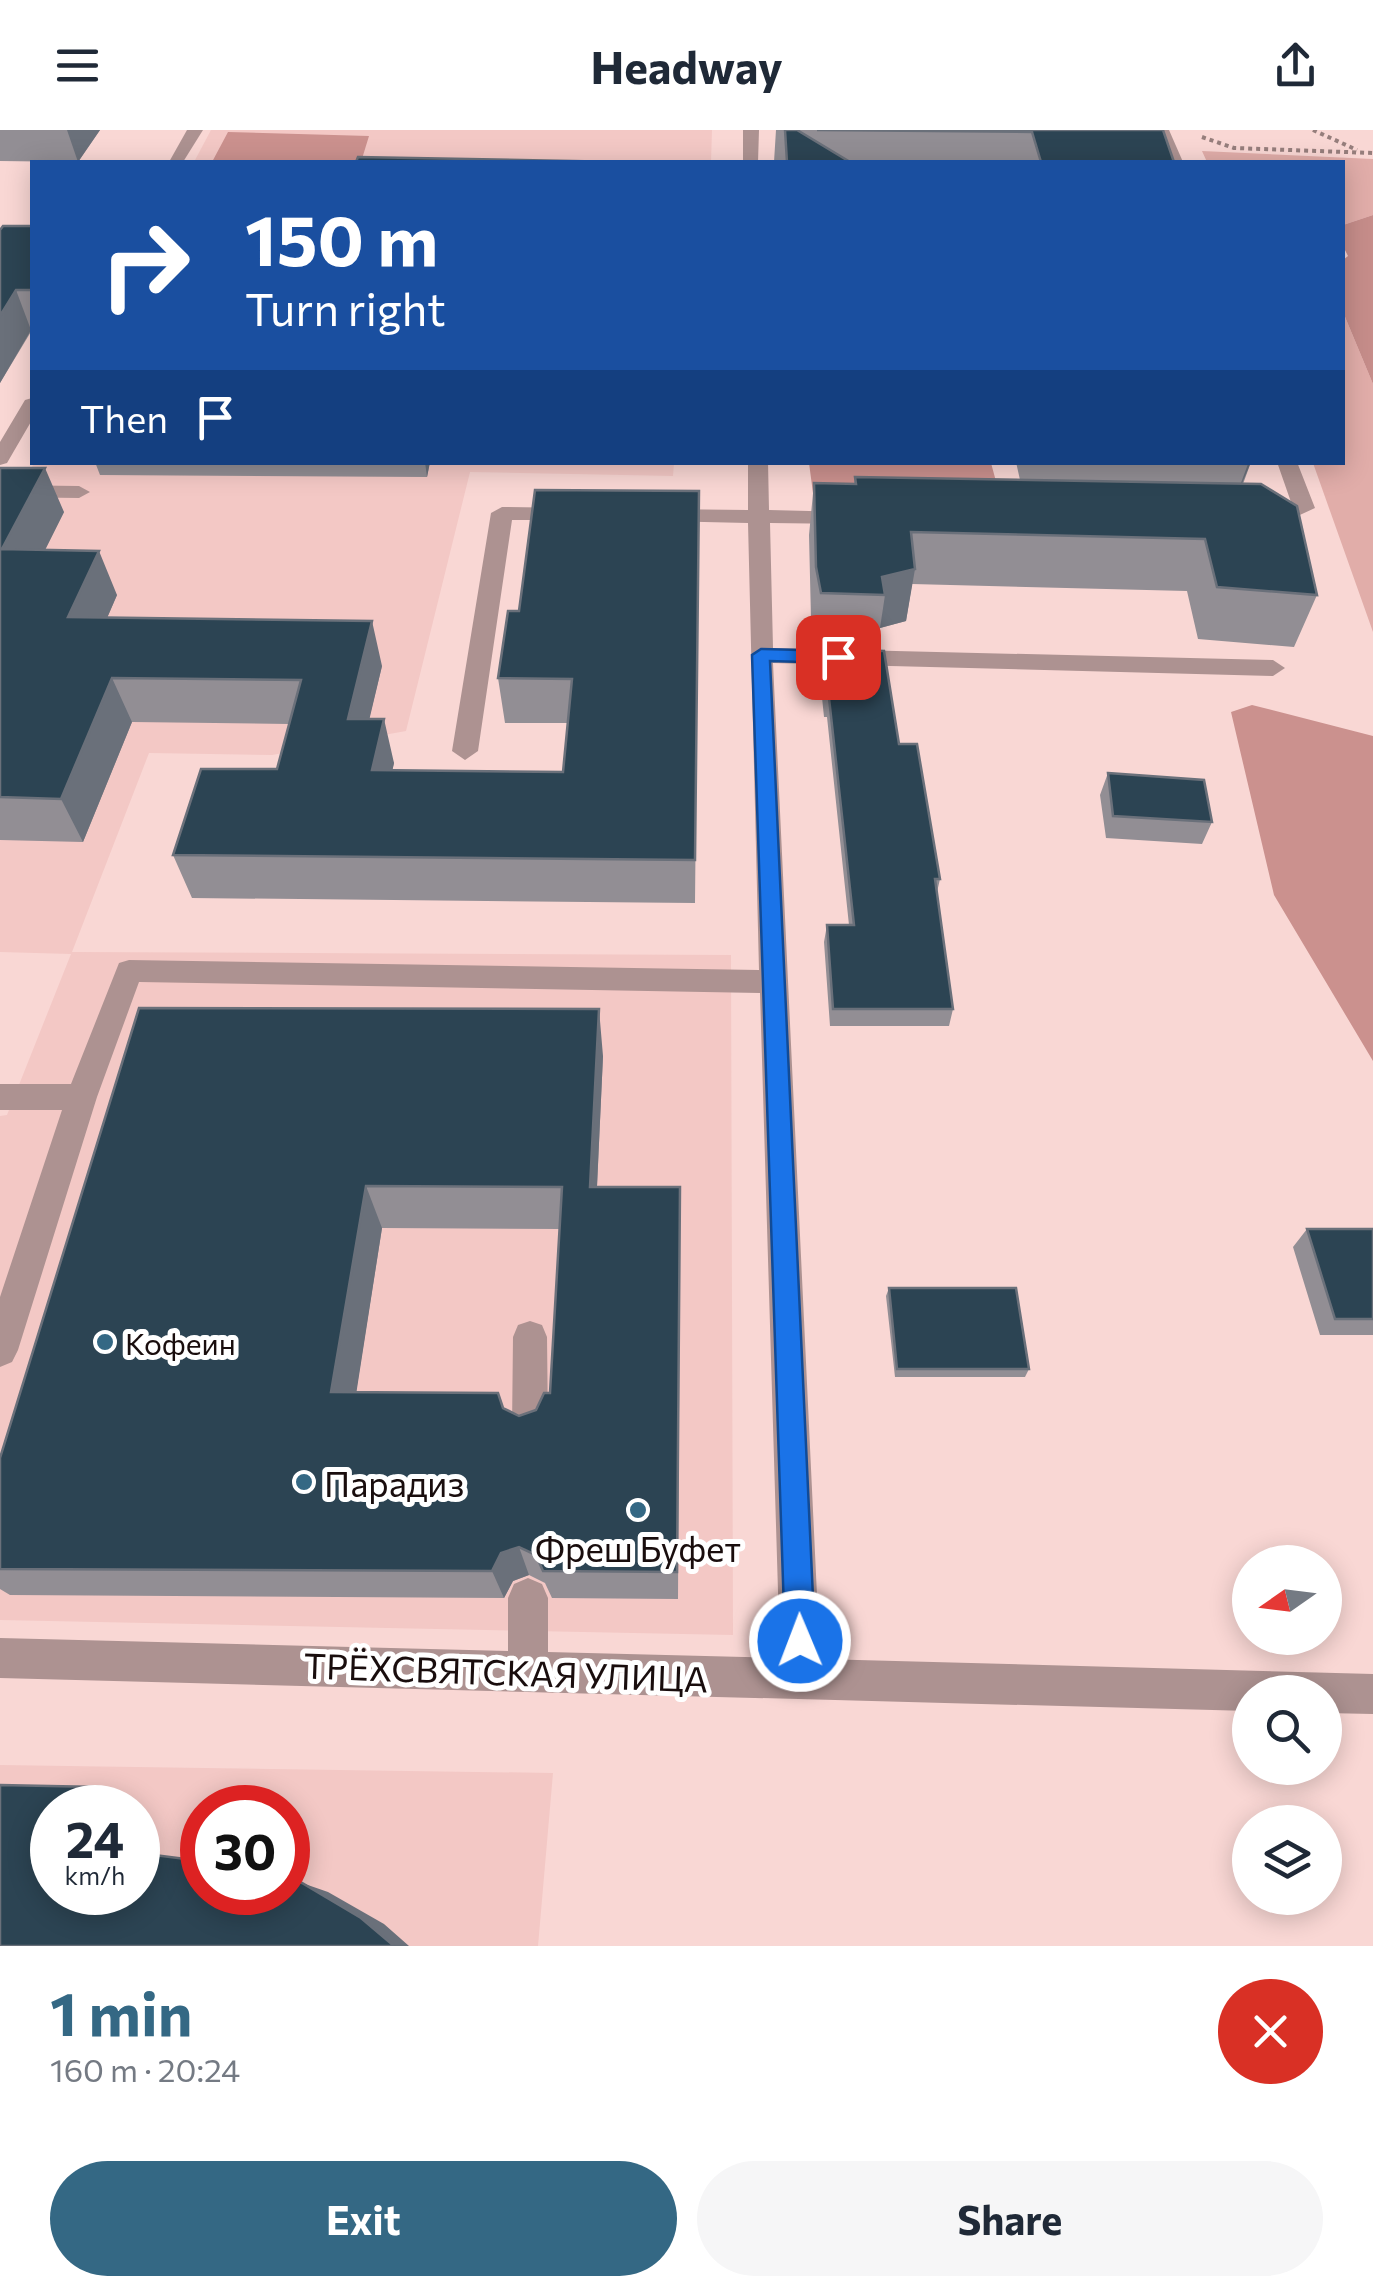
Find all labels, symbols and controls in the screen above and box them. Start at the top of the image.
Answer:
icon: menu [50,38,105,93]
text: Headway [590,38,783,93]
icon: share [1268,38,1323,93]
text: 150 m [245,195,438,280]
icon: right [80,200,210,330]
text: Turn right [245,280,446,335]
icon: arrive [188,390,243,445]
text: Then [80,394,168,441]
pin [796,615,881,700]
icon: arrive [811,630,866,685]
place label: Кофеин [125,1324,236,1361]
marker: Кофеин [94,1331,116,1353]
place label: Парадиз [324,1461,464,1504]
marker: Парадиз [293,1471,315,1493]
marker: Фреш Буфет [627,1499,649,1521]
place label: Фреш Буфет [535,1526,741,1569]
north arrow [1232,1545,1342,1655]
map controls [1232,1545,1342,1915]
position arrow [748,1589,852,1693]
street label: ТРЁХСВЯТСКАЯ УЛИЦА [303,1642,709,1700]
button: search [1232,1675,1342,1785]
speed limit sign: 30 [180,1785,310,1915]
button: layers [1232,1805,1342,1915]
text: 24 [66,1807,124,1868]
text: km/h [65,1860,125,1890]
text: 1 min [50,1975,192,2048]
button: close [1218,1979,1323,2084]
text: 160 m · 20:24 [50,2049,240,2089]
button: Exit [50,2161,677,2276]
button: Share [697,2161,1323,2276]

